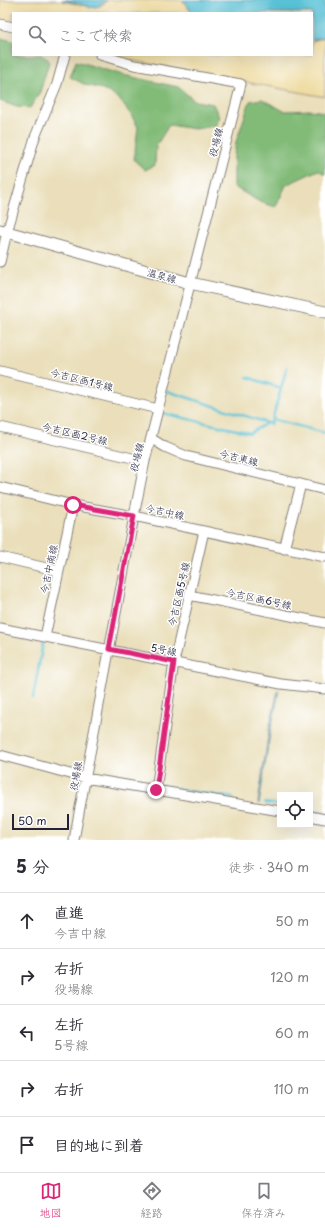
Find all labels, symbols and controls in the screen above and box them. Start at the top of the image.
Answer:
search box [12,12,313,56]
icon: search [26,23,48,45]
text: ここで検索 [58,23,133,46]
street label: 役場線 [204,126,226,158]
street label: 温泉線 [146,264,178,286]
street label: 今吉区画1号線 [49,364,115,394]
street label: 今吉区画2号線 [41,418,109,448]
street label: 役場線 [125,441,147,473]
street label: 今吉東線 [218,445,260,469]
route start [64,496,82,514]
street label: 今吉中線 [144,500,186,522]
street label: 今吉中南線 [35,543,61,595]
street label: 今吉区画5号線 [163,560,193,628]
street label: 今吉区画6号線 [225,584,293,612]
street label: 5号線 [150,639,178,659]
street label: 役場線 [65,760,85,792]
route end [147,781,165,799]
map controls [277,792,313,828]
button: locate [277,792,313,828]
scale bar [12,812,69,831]
text: 50 m [18,812,47,829]
text: 5 分 [16,853,49,879]
text: 徒歩 · 340 m [229,857,309,876]
text: 直進 [54,900,84,923]
icon: ahead [16,910,38,932]
text: 50 m [275,911,309,930]
text: 今吉中線 [54,923,106,942]
text: 右折 [54,956,84,979]
icon: right [16,966,38,988]
text: 120 m [270,967,309,986]
text: 役場線 [54,979,93,998]
text: 左折 [54,1012,84,1035]
icon: left [16,1022,38,1044]
text: 60 m [275,1023,309,1042]
text: 5号線 [54,1035,88,1054]
text: 右折 [54,1077,84,1100]
icon: right [16,1078,38,1100]
text: 110 m [274,1079,309,1098]
text: 目的地に到着 [54,1133,144,1156]
icon: arrive [16,1134,38,1156]
tab: 地図 [40,1180,62,1221]
tab: 経路 [141,1180,163,1221]
tab: 保存済み [242,1180,286,1221]

